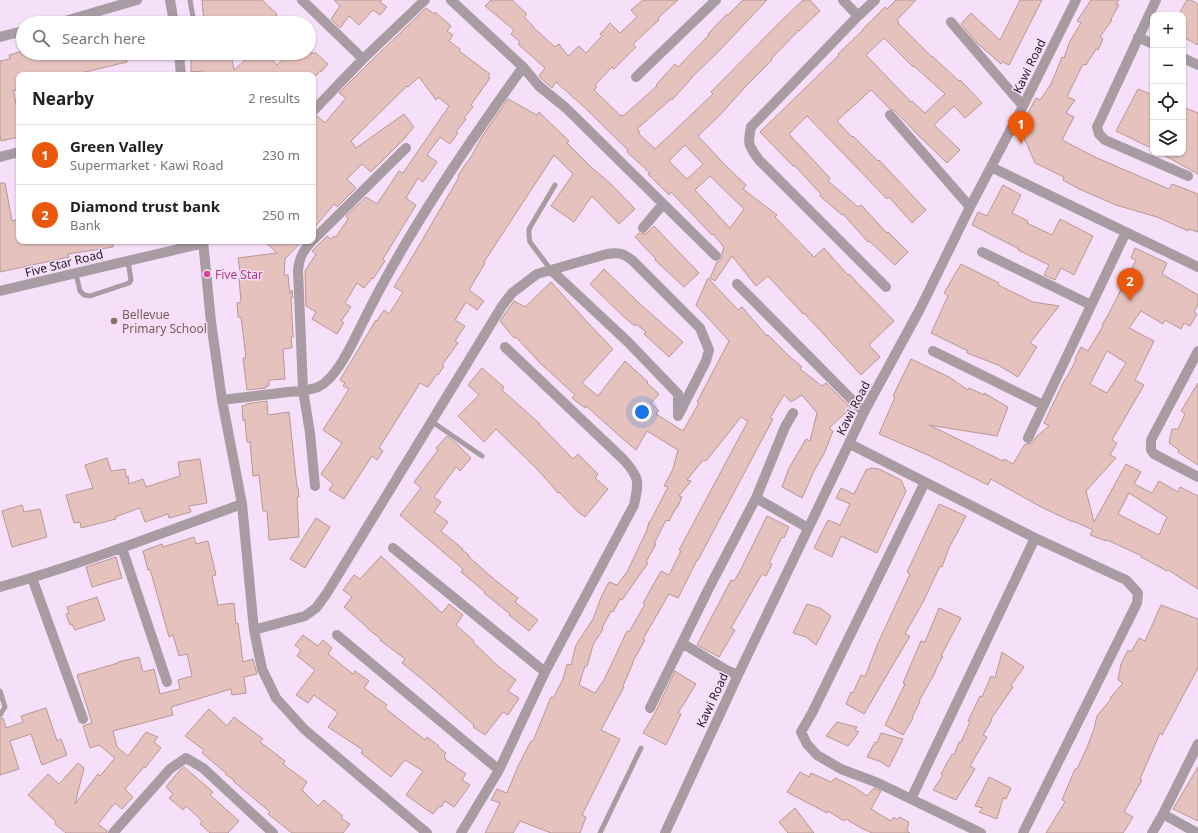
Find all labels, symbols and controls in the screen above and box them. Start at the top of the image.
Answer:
map controls [1150,12,1186,156]
button: + [1150,12,1186,48]
search box [16,16,316,60]
icon: search [30,27,52,49]
text: Search here [62,28,145,48]
street label: Kawi Road [1009,36,1049,96]
button: − [1150,48,1186,84]
button: locate [1150,84,1186,120]
text: Nearby [32,87,94,110]
text: 2 results [248,89,300,107]
pin: 1 [1008,111,1034,144]
button: layers [1150,120,1186,156]
text: Green Valley [70,136,163,156]
text: 1 [41,146,49,164]
text: 230 m [262,146,300,164]
text: Supermarket · Kawi Road [70,156,223,174]
text: Diamond trust bank [70,196,220,216]
text: 2 [41,206,49,224]
text: 250 m [262,206,300,224]
text: Bank [70,216,101,234]
street label: Five Star Road [23,245,105,281]
place label: Five Star [215,266,263,283]
pin: 2 [1117,268,1143,301]
marker: Five Star [202,269,212,279]
place label: Bellevue Primary School [122,306,207,337]
marker: Bellevue Primary School [109,316,119,326]
street label: Kawi Road [832,378,874,438]
your location [632,402,652,422]
street label: Kawi Road [692,670,732,730]

